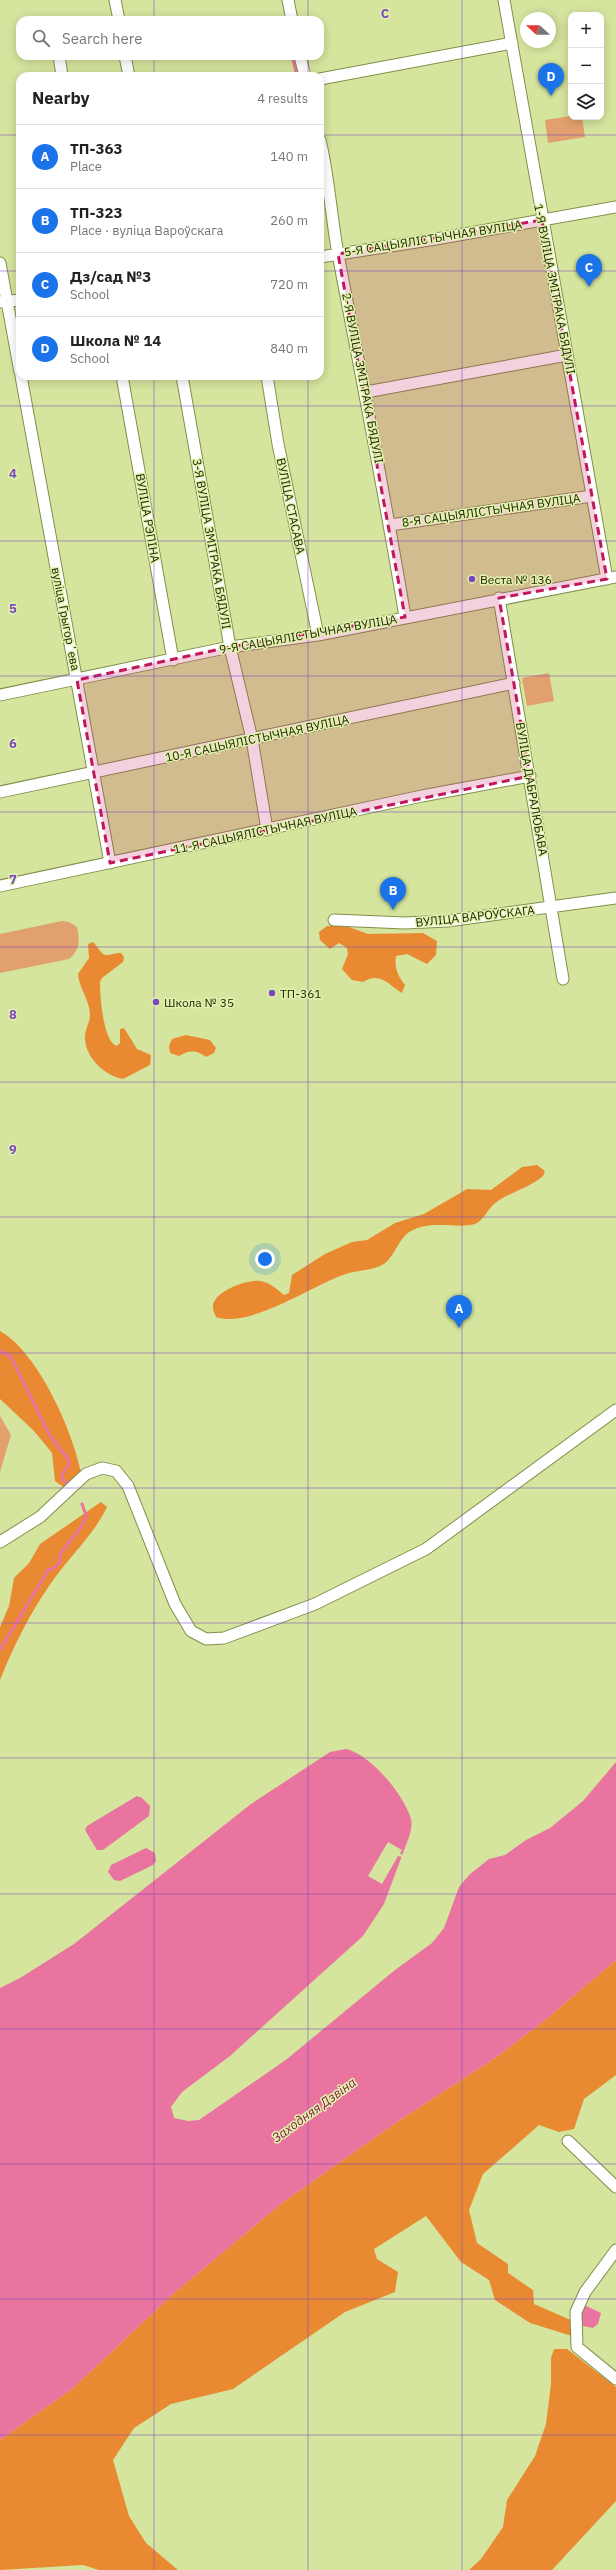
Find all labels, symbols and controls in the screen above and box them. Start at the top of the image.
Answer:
text: C [381,5,390,22]
north arrow [520,12,556,48]
map controls [568,12,604,120]
button: + [568,12,604,48]
search box [16,16,324,60]
icon: search [30,27,52,49]
text: Search here [62,29,142,48]
button: − [568,48,604,84]
pin: D [538,63,564,96]
button: layers [568,84,604,120]
text: Nearby [32,87,90,109]
text: 4 results [257,90,308,107]
text: ТП-363 [70,139,122,158]
text: A [41,148,49,165]
text: 140 m [270,148,308,165]
text: Place [70,158,102,175]
text: ТП-323 [70,203,122,222]
street label: 1-Я ВУЛІЦА ЗМІТРАКА БЯДУЛІ [531,203,579,376]
text: B [41,212,49,229]
text: 260 m [270,212,308,229]
street label: 5-Я САЦЫЯЛІСТЫЧНАЯ ВУЛІЦА [343,216,523,259]
text: Place · вуліца Вароўскага [70,222,224,239]
pin: C [576,254,602,287]
text: Дз/сад №3 [70,267,151,286]
text: C [41,276,49,293]
text: 720 m [270,276,308,293]
text: School [70,286,110,303]
street label: 2-Я ВУЛІЦА ЗМІТРАКА БЯДУЛІ [339,292,387,465]
text: Школа № 14 [70,331,161,350]
text: D [40,340,50,357]
text: 840 m [270,340,308,357]
text: School [70,350,110,367]
street label: 3-Я ВУЛІЦА ЗМІТРАКА БЯДУЛІ [190,457,234,631]
street label: ВУЛІЦА СТАСАВА [273,457,309,556]
text: 4 [9,465,17,482]
street label: ВУЛІЦА РЭПІНА [133,472,163,564]
street label: 8-Я САЦЫЯЛІСТЫЧНАЯ ВУЛІЦА [401,490,582,530]
street label: вуліца Грыгорʼева [49,566,83,673]
place label: Веста № 136 [480,572,552,587]
marker: Веста № 136 [467,574,477,584]
text: 5 [9,600,17,617]
street label: 9-Я САЦЫЯЛІСТЫЧНАЯ ВУЛІЦА [218,611,398,657]
street label: 10-Я САЦЫЯЛІСТЫЧНАЯ ВУЛІЦА [164,711,350,765]
street label: ВУЛІЦА ДАБРАЛЮБАВА [513,721,551,857]
text: 6 [9,735,17,752]
street label: 11-Я САЦЫЯЛІСТЫЧНАЯ ВУЛІЦА [172,803,358,857]
text: 7 [9,871,17,888]
pin: B [380,877,406,910]
street label: ВУЛІЦА ВАРОЎСКАГА [415,902,536,930]
place label: ТП-361 [280,986,322,1001]
marker: ТП-361 [267,988,277,998]
place label: Школа № 35 [164,995,234,1010]
marker: Школа № 35 [151,997,161,1007]
text: 8 [9,1006,17,1023]
text: 9 [9,1141,17,1158]
your location [255,1249,275,1269]
pin: A [446,1295,472,1328]
water label: Заходняя Дзвіна [269,2074,359,2146]

